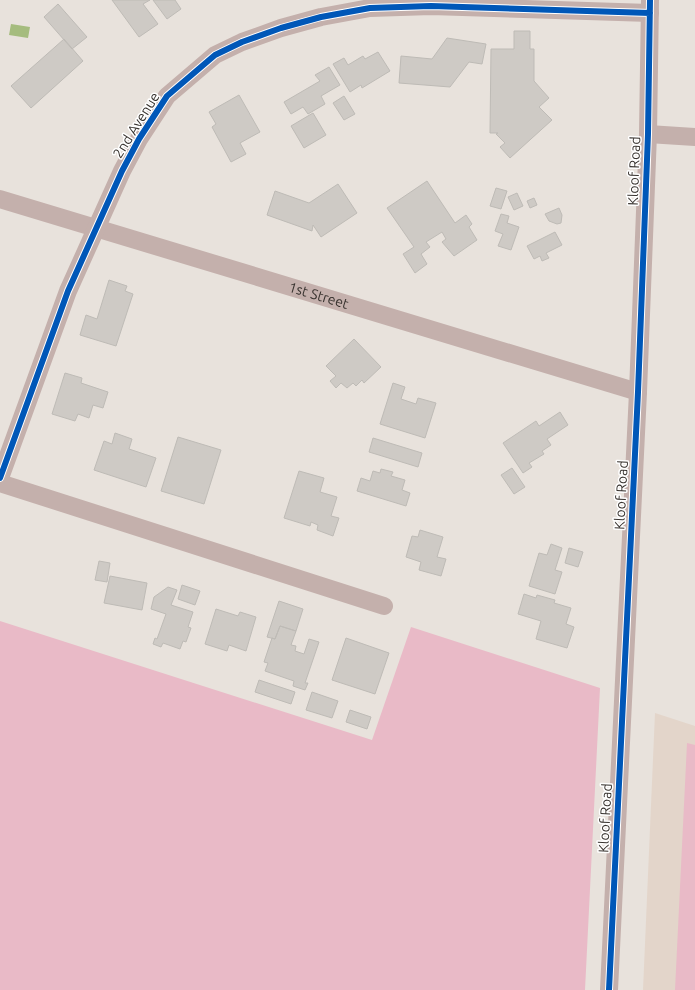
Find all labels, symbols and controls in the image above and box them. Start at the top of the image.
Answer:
street label: 2nd Avenue [109,89,163,161]
street label: Kloof Road [625,136,643,206]
street label: 1st Street [287,279,351,312]
street label: Kloof Road [611,460,631,530]
street label: Kloof Road [595,783,615,853]

